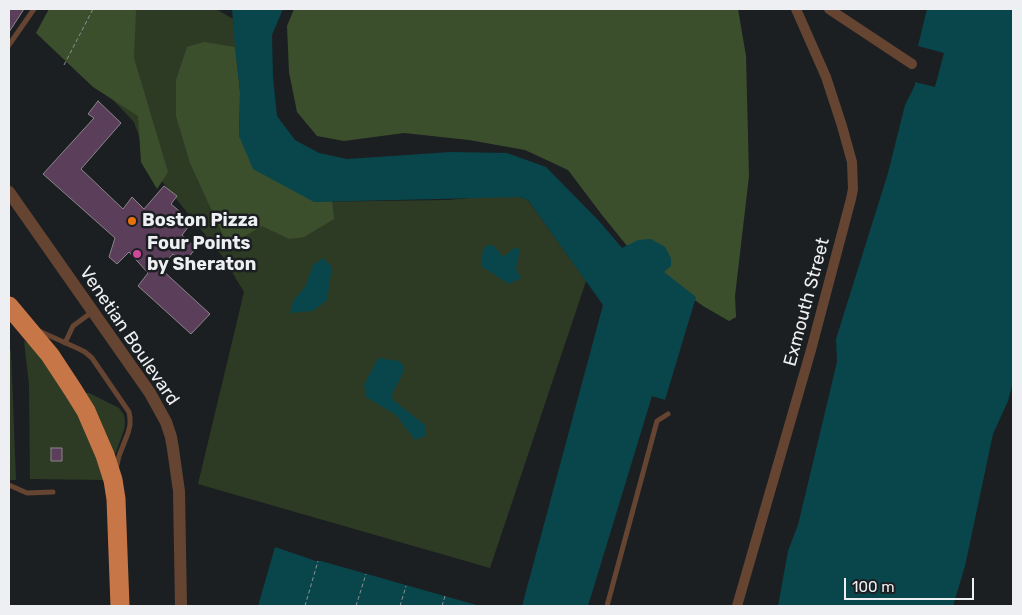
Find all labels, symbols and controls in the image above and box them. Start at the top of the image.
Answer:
place label: Boston Pizza [142,210,258,232]
marker: Boston Pizza [126,215,138,227]
place label: Four Points by Sheraton [147,233,256,276]
street label: Exmouth Street [779,235,835,369]
marker: Four Points by Sheraton [131,248,143,260]
street label: Venetian Boulevard [75,263,183,409]
scale bar [847,568,977,600]
text: 100 m [852,578,894,596]

